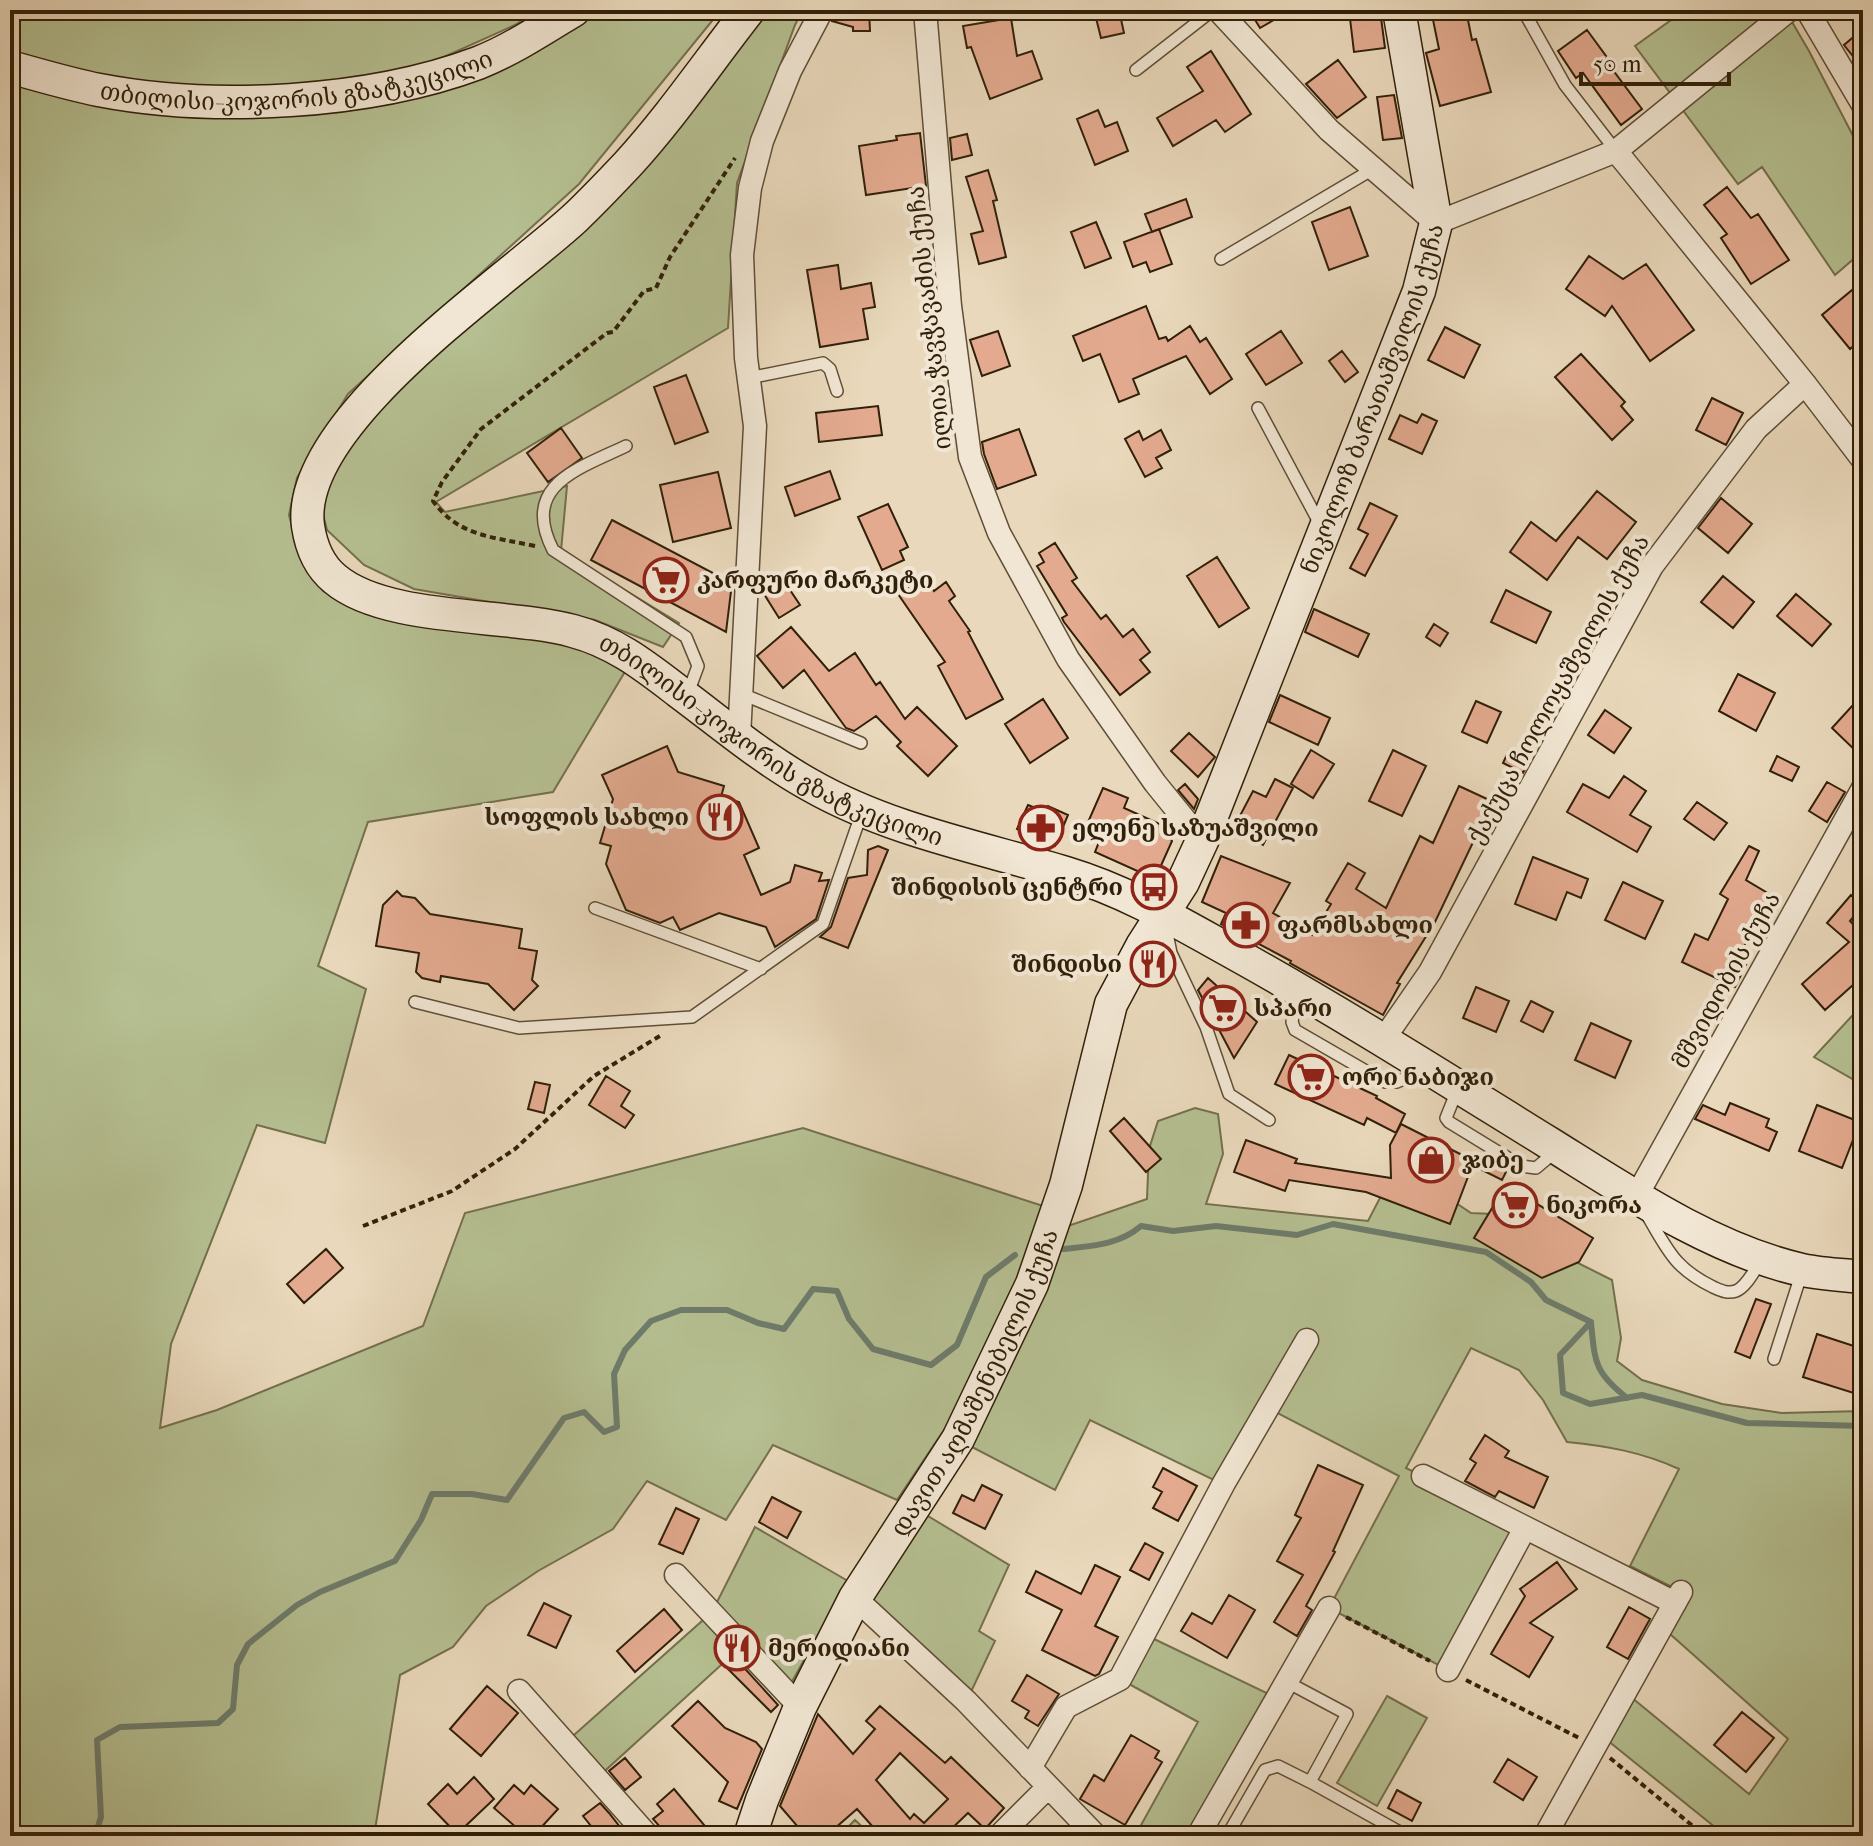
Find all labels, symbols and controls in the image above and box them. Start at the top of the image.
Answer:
scale bar [1581,36,1729,86]
street label: თბილისი-კოჯორის გზატკეცილი [98,44,497,116]
text: 50 m [1593,50,1642,78]
street label: ილია ჭავჭავაძის ქუჩა [901,185,957,451]
street label: ნიკოლოზ ბარათაშვილის ქუჩა [1295,221,1449,578]
street label: ქაქუცა ჩოლოყაშვილის ქუჩა [1461,529,1655,849]
supermarket icon: კარფური მარკეტი [642,556,690,604]
place label: კარფური მარკეტი [697,566,933,594]
street label: თბილისი-კოჯორის გზატკეცილი [595,628,946,852]
restaurant icon: სოფლის სახლი [696,793,744,841]
place label: სოფლის სახლი [484,803,689,831]
pharmacy icon: ელენე საზუაშვილი [1017,804,1065,852]
place label: ელენე საზუაშვილი [1072,814,1319,842]
bus stop icon: შინდისის ცენტრი [1130,863,1178,911]
place label: შინდისის ცენტრი [890,873,1123,901]
street label: მშვიდობის ქუჩა [1666,887,1786,1073]
pharmacy icon: ფარმსახლი [1222,901,1270,949]
place label: ფარმსახლი [1277,911,1433,939]
restaurant icon: შინდისი [1129,940,1177,988]
place label: შინდისი [1011,950,1122,978]
supermarket icon: სპარი [1199,984,1247,1032]
place label: სპარი [1254,994,1332,1022]
supermarket icon: ორი ნაბიჯი [1287,1053,1335,1101]
place label: ორი ნაბიჯი [1342,1063,1494,1091]
shop icon: ჯიბე [1407,1136,1455,1184]
place label: ჯიბე [1462,1146,1524,1174]
supermarket icon: ნიკორა [1491,1181,1539,1229]
place label: ნიკორა [1546,1191,1642,1219]
street label: დავით აღმაშენებელის ქუჩა [885,1225,1064,1541]
restaurant icon: მერიდიანი [713,1624,761,1672]
place label: მერიდიანი [768,1634,910,1662]

